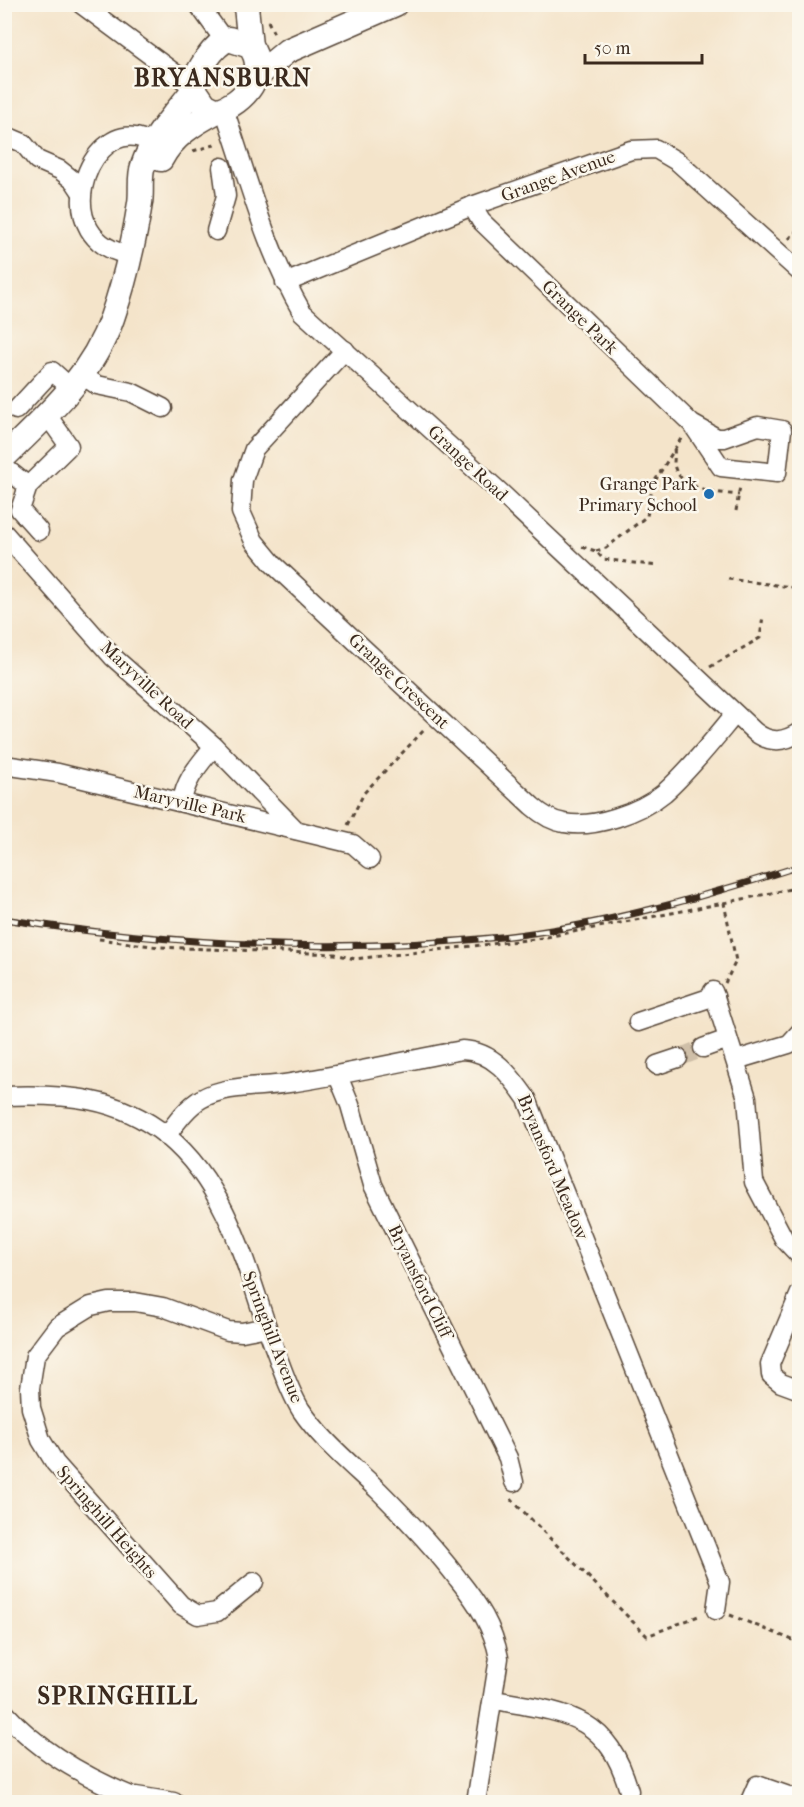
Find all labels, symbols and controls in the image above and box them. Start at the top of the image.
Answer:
scale bar [585,27,702,65]
text: 50 m [594,38,631,59]
district label: BRYANSBURN [134,64,312,92]
street label: Grange Avenue [498,146,618,207]
street label: Grange Park [537,276,622,359]
street label: Grange Road [423,421,512,506]
place label: Grange Park Primary School [579,474,698,516]
marker: Grange Park Primary School [702,487,716,501]
street label: Grange Crescent [344,629,454,734]
street label: Maryville Road [96,637,197,734]
street label: Maryville Park [132,781,249,828]
street label: Bryansford Meadow [513,1092,593,1243]
street label: Bryansford Cliff [383,1221,458,1345]
street label: Springhill Avenue [238,1268,307,1406]
street label: Springhill Heights [52,1462,161,1583]
district label: SPRINGHILL [38,1682,198,1710]

